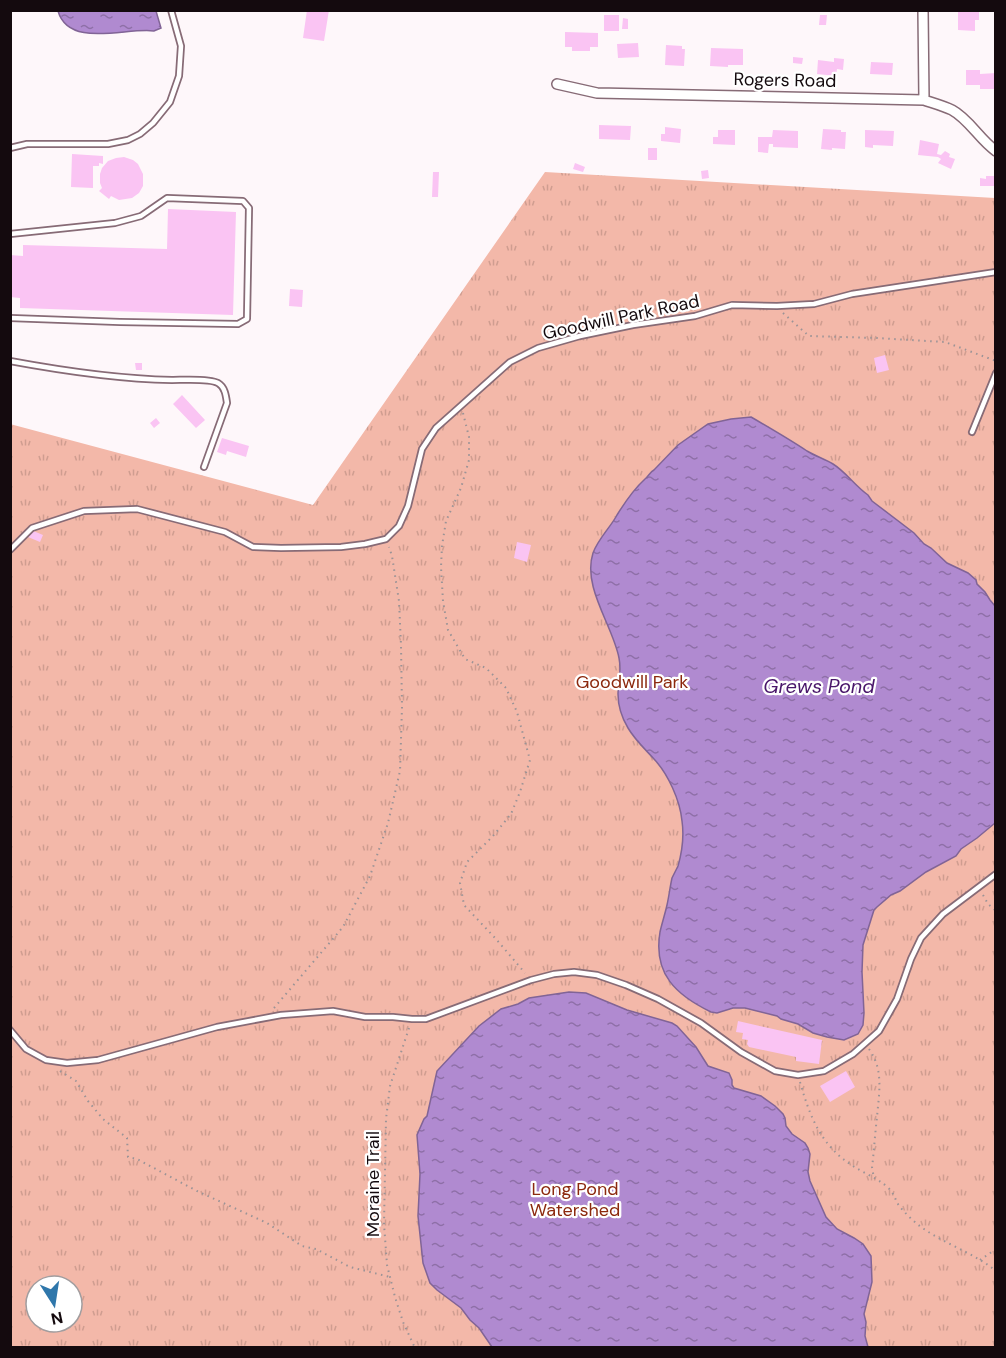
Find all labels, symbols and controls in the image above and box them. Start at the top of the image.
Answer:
street label: Rogers Road [733,67,837,93]
street label: Goodwill Park Road [541,289,701,345]
park label: Goodwill Park [576,670,688,694]
water label: Grews Pond [763,673,875,699]
street label: Moraine Trail [361,1131,385,1237]
park label: Long Pond Watershed [530,1177,620,1222]
north arrow [24,1274,84,1334]
text: N [49,1307,65,1330]

